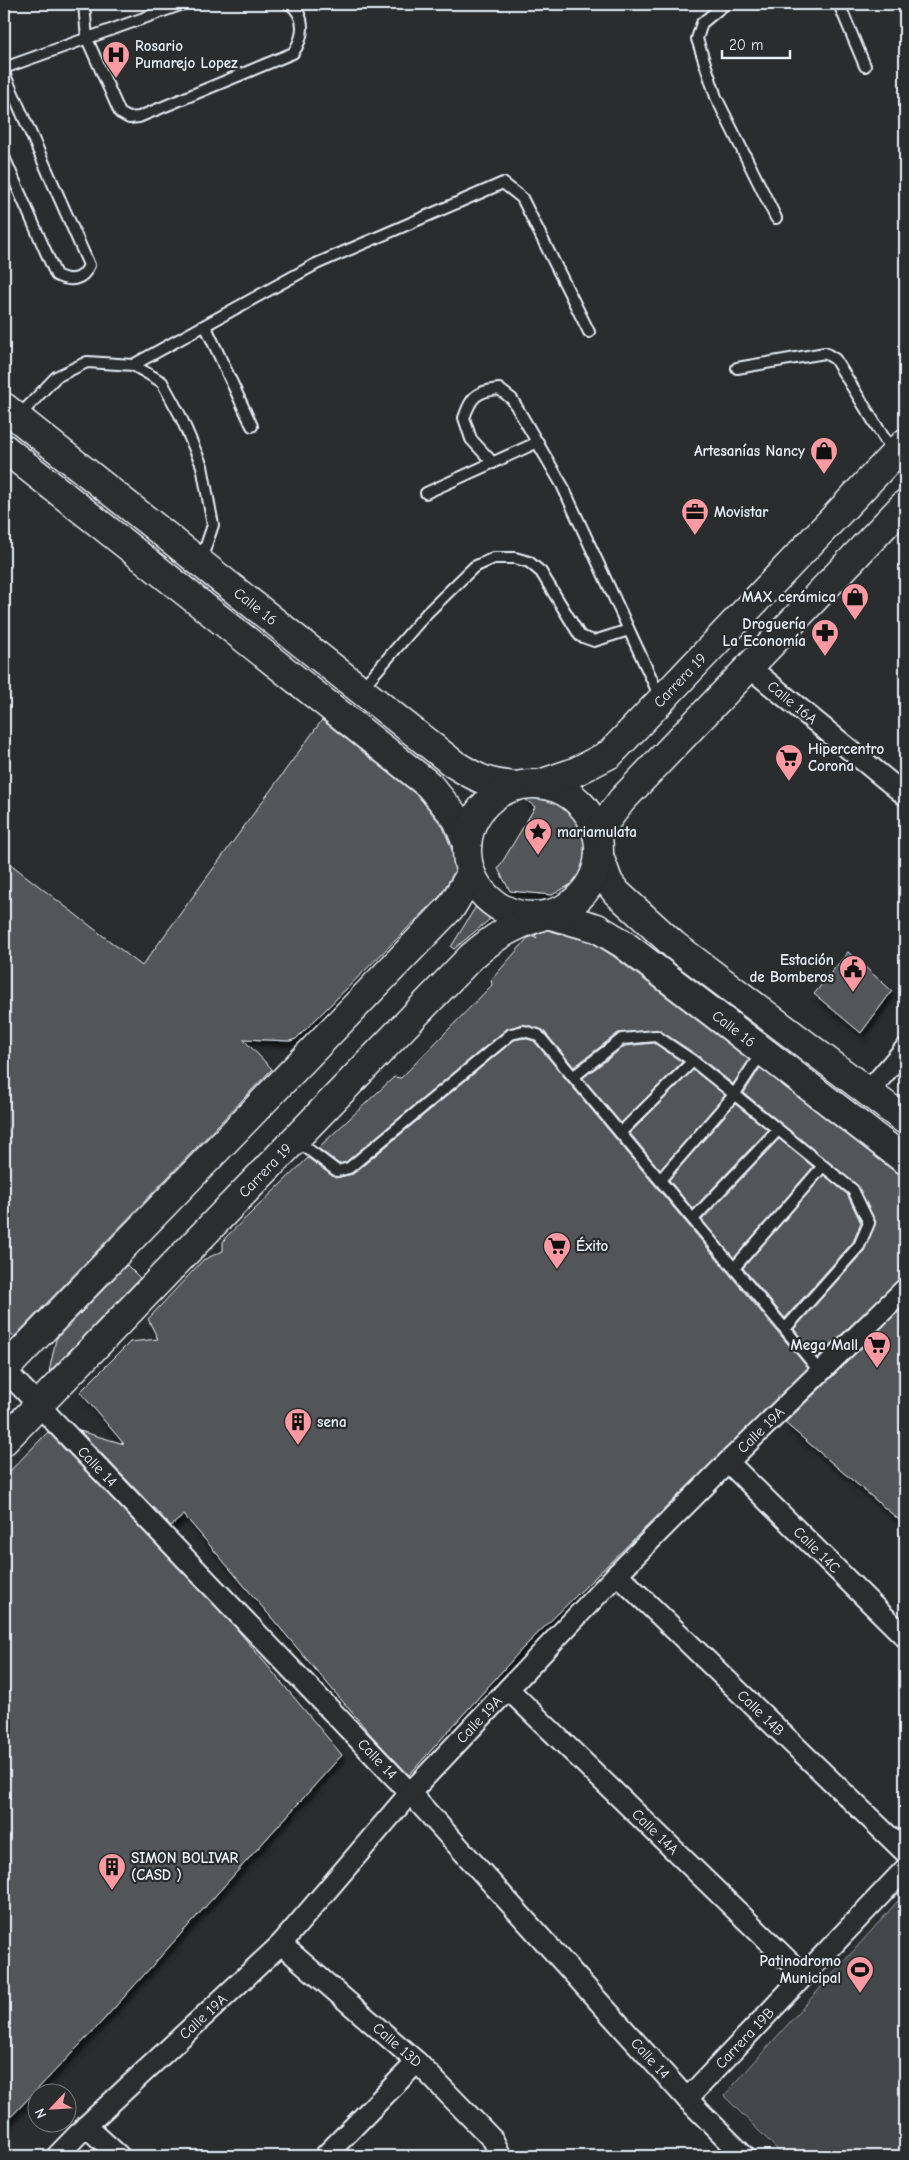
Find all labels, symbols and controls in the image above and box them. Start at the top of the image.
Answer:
scale bar [722,28,789,60]
text: 20 m [729,36,763,54]
place label: Rosario Pumarejo Lopez [135,37,238,72]
hospital icon: Rosario Pumarejo Lopez [101,40,131,79]
shop icon: Artesanías Nancy [809,436,839,475]
place label: Artesanías Nancy [694,442,805,460]
office icon: Movistar [680,497,710,536]
place label: Movistar [714,503,768,521]
shop icon: MAX cerámica [840,582,870,621]
street label: Calle 16 [230,584,281,629]
place label: MAX cerámica [742,588,836,606]
place label: Droguería La Economía [723,615,806,650]
pharmacy icon: Droguería La Economía [810,618,840,657]
street label: Carrera 19 [650,649,710,711]
street label: Calle 16A [764,677,821,728]
place label: Hipercentro Corona [808,740,884,775]
supermarket icon: Hipercentro Corona [774,743,804,782]
place icon: mariamulata [523,817,553,856]
place label: mariamulata [557,823,637,841]
place label: Estación de Bomberos [749,951,834,986]
public building icon: Estación de Bomberos [838,954,868,993]
street label: Calle 16 [709,1006,759,1051]
street label: Carrera 19 [235,1140,295,1201]
supermarket icon: Éxito [542,1231,572,1270]
place label: Éxito [576,1236,608,1255]
supermarket icon: Mega Mall [862,1330,892,1369]
place label: Mega Mall [791,1336,858,1354]
street label: Calle 19A [734,1403,788,1457]
building icon: sena [283,1407,313,1446]
place label: sena [317,1413,347,1431]
street label: Calle 14 [74,1442,121,1491]
street label: Calle 14C [790,1523,844,1577]
street label: Calle 14B [734,1686,788,1740]
street label: Calle 19A [453,1692,506,1747]
street label: Calle 14 [354,1735,401,1783]
street label: Calle 14A [628,1805,682,1859]
place label: SIMON BOLIVAR (CASD ) [131,1849,239,1884]
building icon: SIMON BOLIVAR (CASD ) [97,1852,127,1891]
place label: Patinodromo Municipal [760,1952,841,1987]
sports icon: Patinodromo Municipal [845,1955,875,1994]
street label: Calle 19A [176,1990,231,2043]
street label: Carrera 19B [711,2004,778,2072]
street label: Calle 13D [369,2019,426,2071]
street label: Calle 14 [627,2034,673,2083]
north arrow [28,2082,78,2132]
text: N [31,2106,50,2121]

